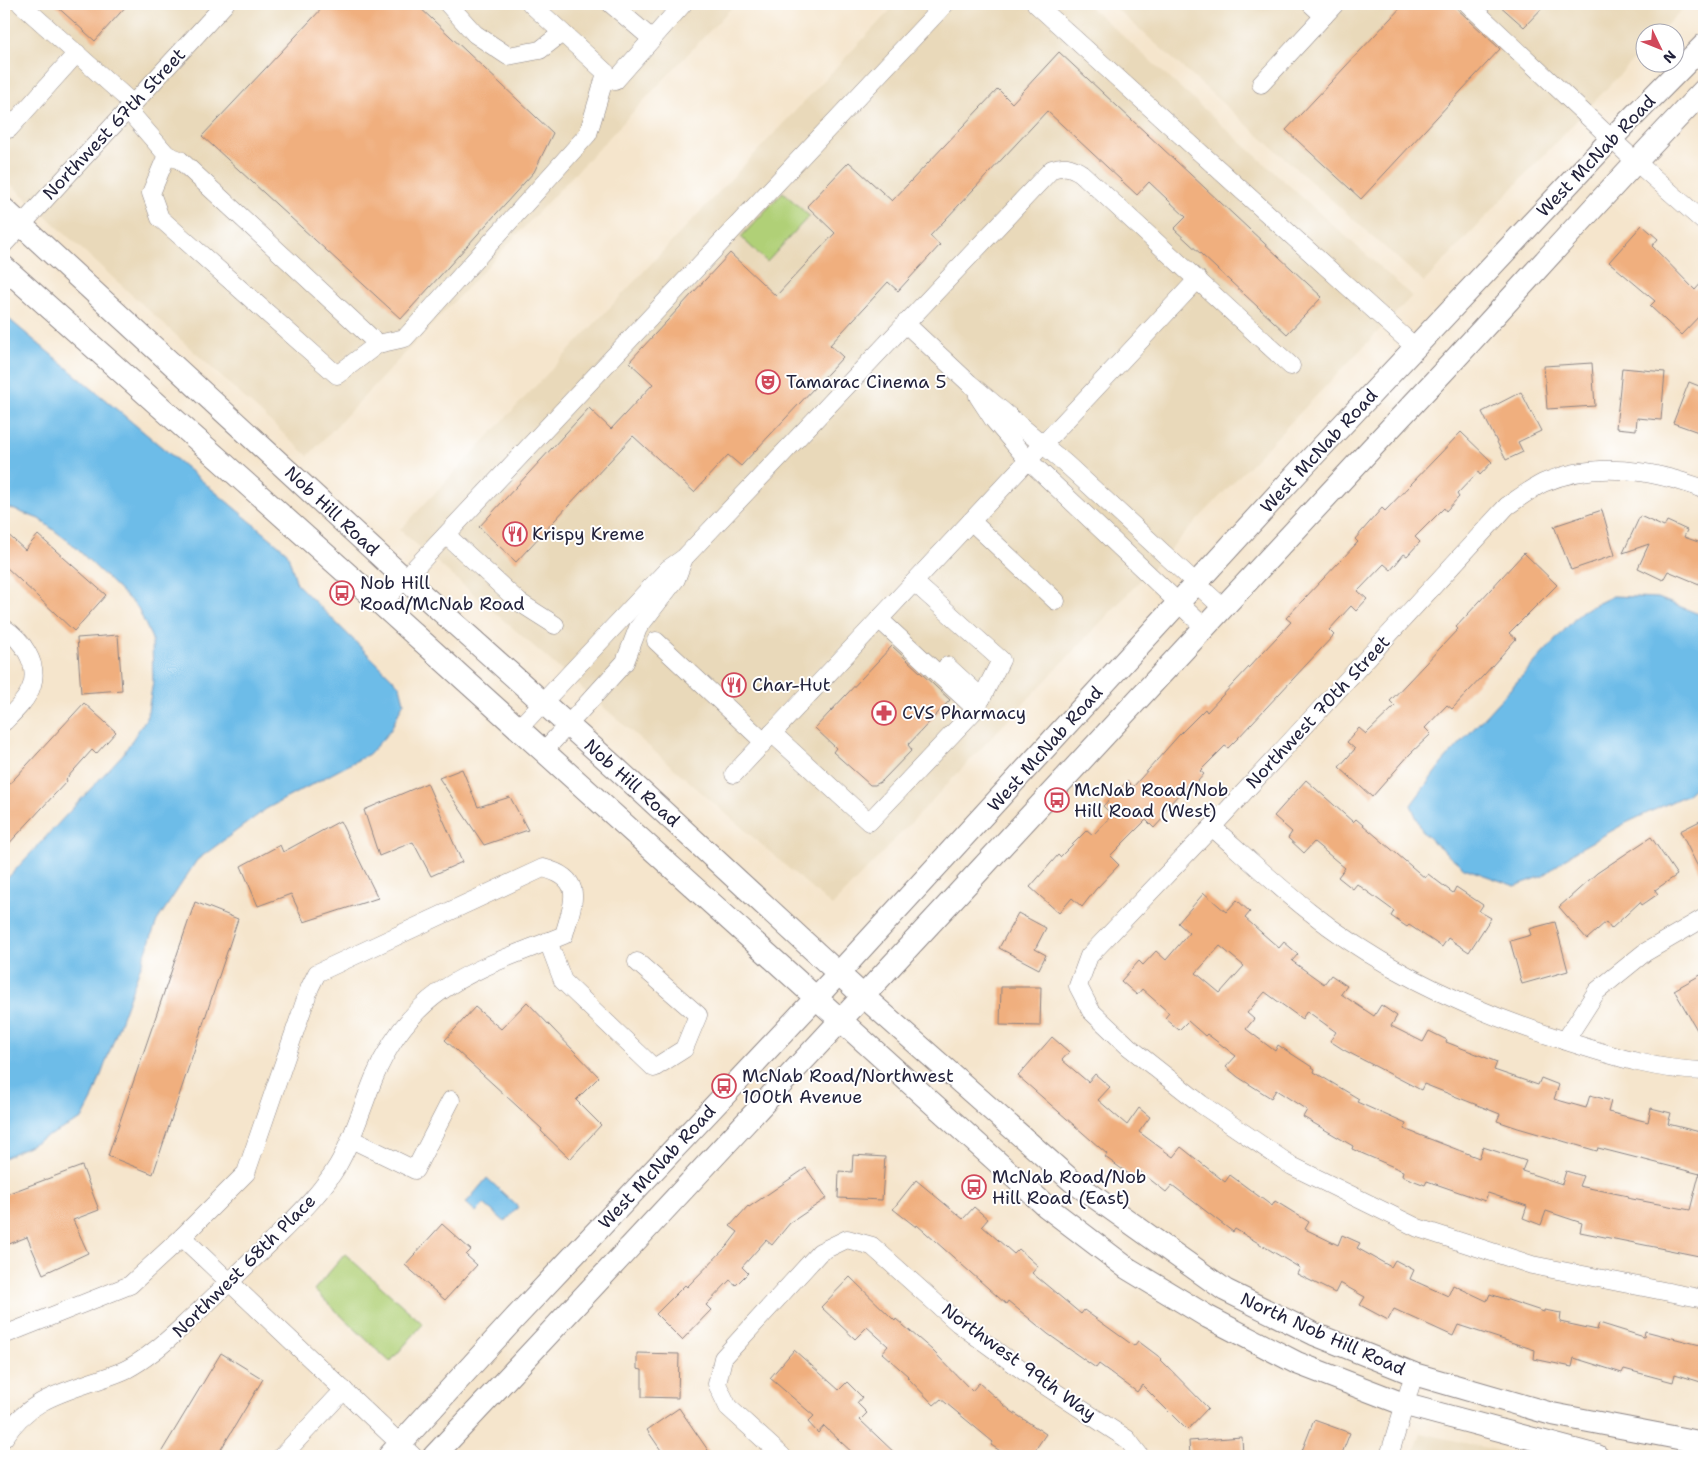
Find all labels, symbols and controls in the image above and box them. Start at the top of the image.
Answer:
north arrow [1636,22,1686,72]
street label: Northwest 67th Street [37,43,191,205]
text: N [1659,47,1680,67]
street label: West McNab Road [1531,90,1661,222]
theatre icon: Tamarac Cinema 5 [755,369,781,395]
place label: Tamarac Cinema 5 [786,370,947,394]
street label: West McNab Road [1255,384,1383,518]
street label: Nob Hill Road [280,461,384,561]
restaurant icon: Krispy Kreme [502,521,528,547]
place label: Krispy Kreme [532,522,645,546]
place label: Nob Hill Road/McNab Road [360,571,525,616]
bus stop icon: Nob Hill Road/McNab Road [329,580,355,606]
street label: Northwest 70th Street [1241,630,1395,794]
restaurant icon: Char-Hut [721,672,747,698]
place label: Char-Hut [752,673,831,697]
street label: West McNab Road [982,681,1108,817]
pharmacy icon: CVS Pharmacy [871,700,897,726]
place label: CVS Pharmacy [902,701,1026,725]
street label: Nob Hill Road [579,734,685,832]
place label: McNab Road/Nob Hill Road (West) [1074,778,1228,823]
bus stop icon: McNab Road/Nob Hill Road (West) [1044,787,1070,813]
place label: McNab Road/Northwest 100th Avenue [742,1064,954,1109]
bus stop icon: McNab Road/Northwest 100th Avenue [711,1073,737,1099]
street label: West McNab Road [593,1100,721,1234]
place label: McNab Road/Nob Hill Road (East) [992,1165,1146,1210]
bus stop icon: McNab Road/Nob Hill Road (East) [961,1174,987,1200]
street label: Northwest 68th Place [167,1189,321,1343]
street label: North Nob Hill Road [1237,1287,1409,1381]
street label: Northwest 99th Way [937,1298,1101,1426]

